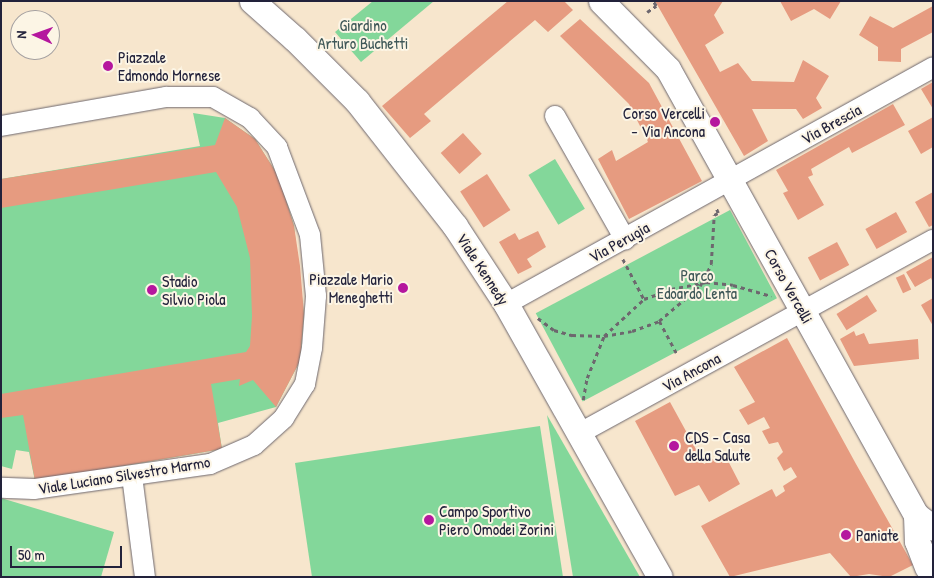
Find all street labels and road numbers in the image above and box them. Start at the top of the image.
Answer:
street label: Via Brescia [798,100,864,148]
street label: Via Perugia [585,218,653,266]
street label: Viale Kennedy [453,230,513,308]
street label: Corso Vercelli [761,245,817,327]
street label: Via Ancona [658,348,724,396]
street label: Viale Luciano Silvestro Marmo [37,452,211,498]

